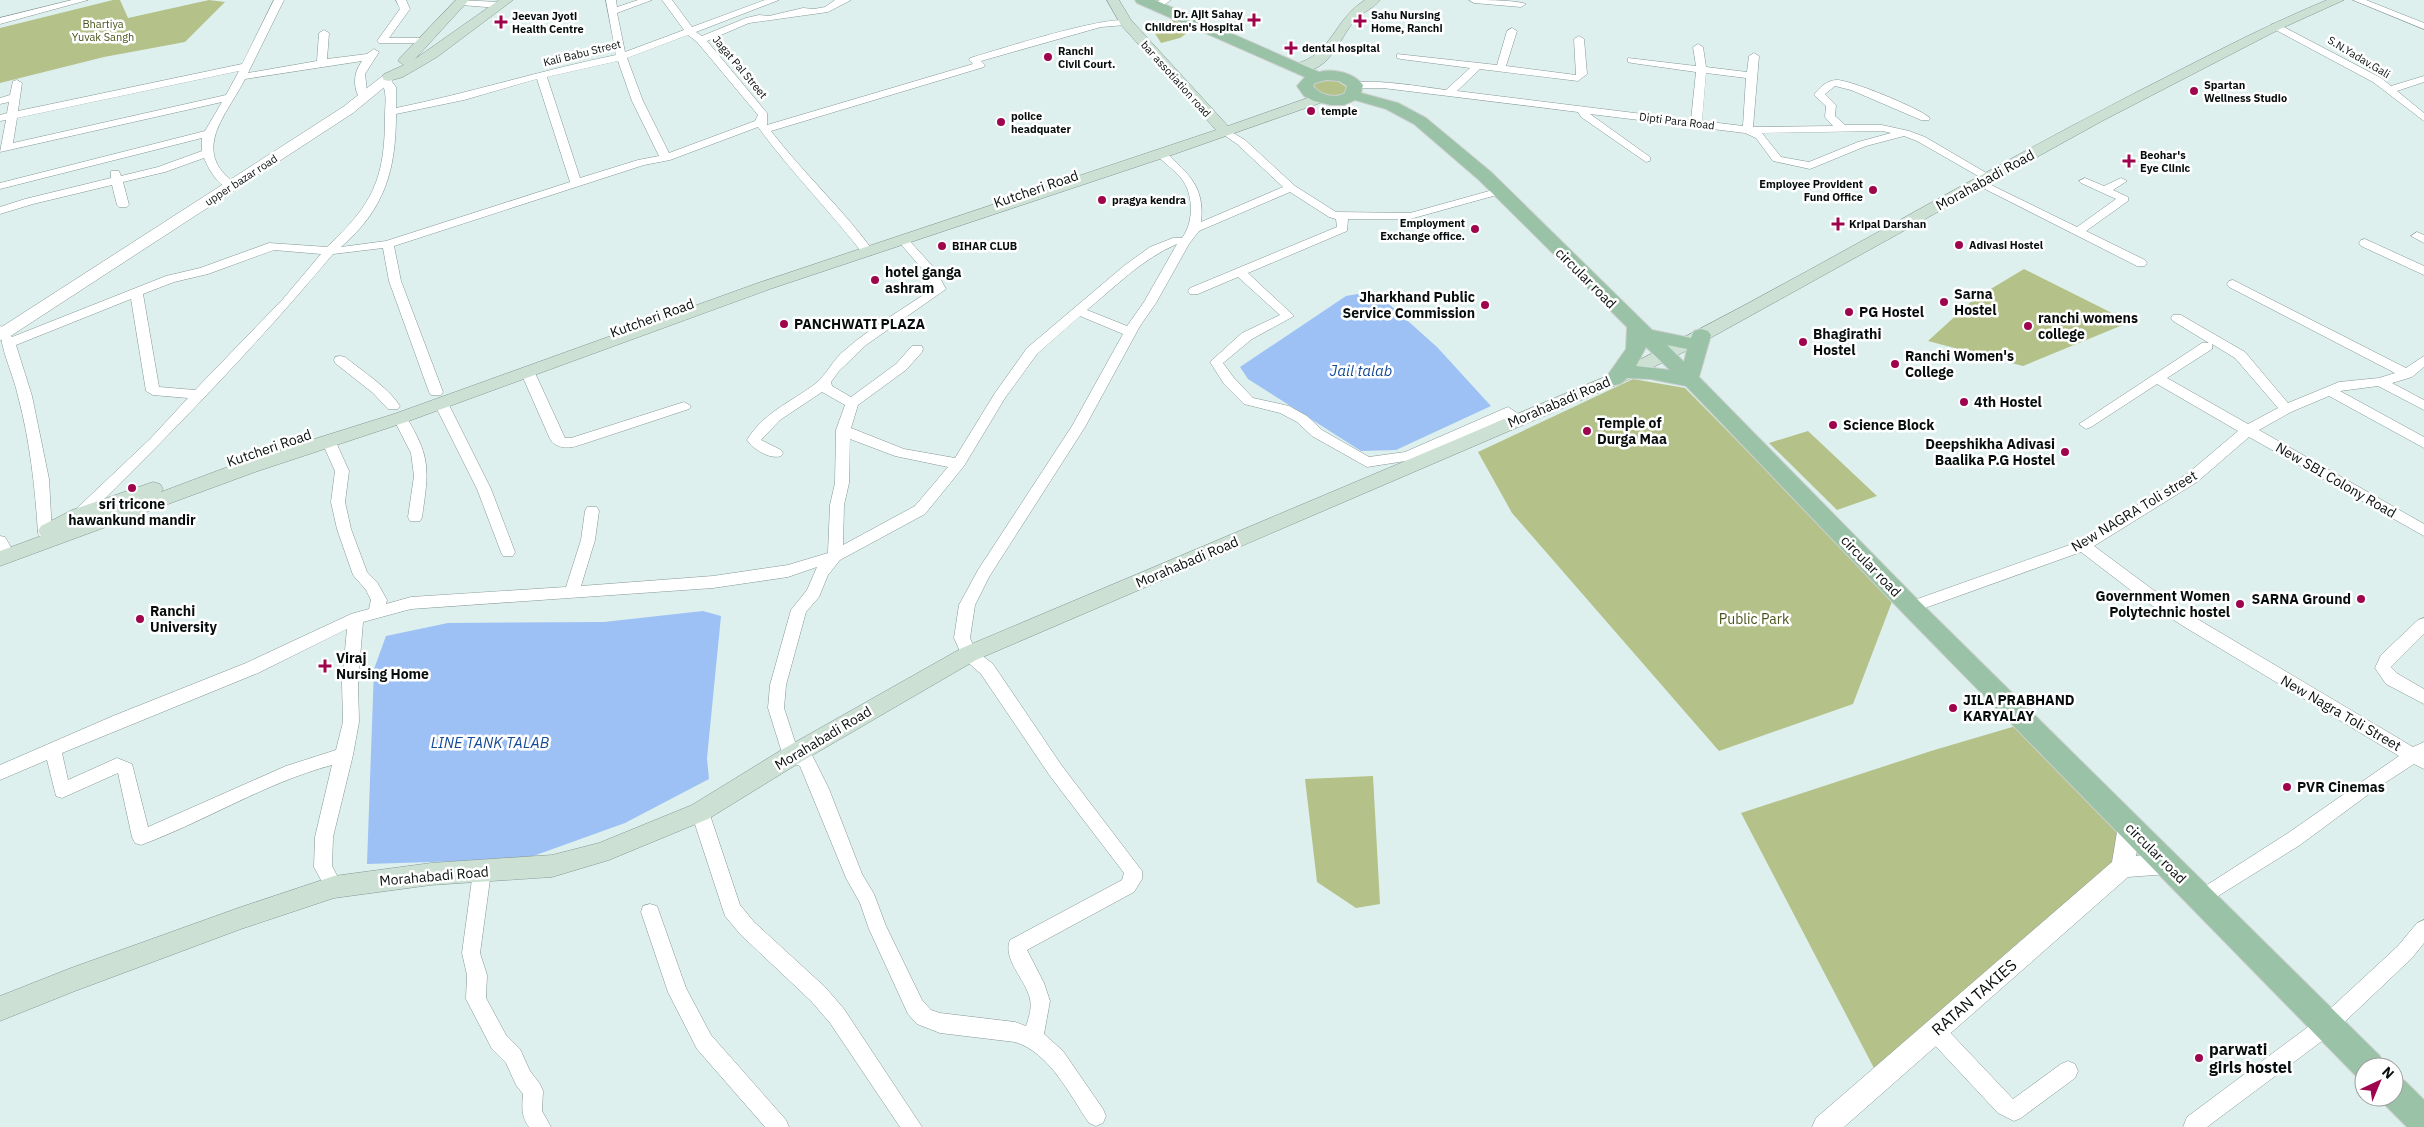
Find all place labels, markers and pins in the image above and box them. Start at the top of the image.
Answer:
place label: Dr. Ajit Sahay Children's Hospital [1145,7,1244,34]
place label: Sahu Nursing Home, Ranchi [1371,8,1443,35]
place label: Jeevan Jyoti Health Centre [512,9,584,36]
marker: Dr. Ajit Sahay Children's Hospital [1247,13,1261,27]
marker: Sahu Nursing Home, Ranchi [1353,14,1367,28]
marker: Jeevan Jyoti Health Centre [494,15,508,29]
marker: dental hospital [1284,41,1298,55]
place label: dental hospital [1302,41,1380,55]
place label: Ranchi Civil Court. [1058,44,1115,71]
marker: Ranchi Civil Court. [1042,51,1054,63]
place label: Spartan Wellness Studio [2204,78,2287,105]
marker: Spartan Wellness Studio [2188,85,2200,97]
place label: temple [1321,104,1357,118]
marker: temple [1305,105,1317,117]
place label: police headquater [1011,109,1071,136]
marker: police headquater [995,116,1007,128]
place label: Beohar's Eye Clinic [2140,148,2191,175]
marker: Beohar's Eye Clinic [2122,154,2136,168]
place label: Employee Provident Fund Office [1759,177,1863,204]
marker: Employee Provident Fund Office [1867,184,1879,196]
place label: pragya kendra [1112,193,1186,207]
marker: pragya kendra [1096,194,1108,206]
place label: Employment Exchange office. [1380,216,1465,243]
marker: Kripal Darshan [1831,217,1845,231]
place label: Kripal Darshan [1849,217,1926,231]
marker: Employment Exchange office. [1469,223,1481,235]
place label: Adivasi Hostel [1969,238,2044,252]
place label: BIHAR CLUB [952,239,1017,253]
marker: Adivasi Hostel [1953,239,1965,251]
marker: BIHAR CLUB [936,240,948,252]
place label: hotel ganga ashram [885,263,962,297]
marker: hotel ganga ashram [869,274,881,286]
place label: Sarna Hostel [1954,285,1996,319]
place label: Jharkhand Public Service Commission [1342,288,1475,322]
marker: Sarna Hostel [1938,296,1950,308]
marker: Jharkhand Public Service Commission [1479,299,1491,311]
place label: PG Hostel [1859,303,1924,321]
marker: PG Hostel [1843,306,1855,318]
place label: ranchi womens college [2038,309,2138,343]
place label: PANCHWATI PLAZA [794,315,925,333]
marker: PANCHWATI PLAZA [778,318,790,330]
marker: ranchi womens college [2022,320,2034,332]
place label: Bhagirathi Hostel [1813,325,1881,359]
marker: Bhagirathi Hostel [1797,336,1809,348]
place label: Ranchi Women's College [1905,347,2014,381]
marker: Ranchi Women's College [1889,358,1901,370]
place label: 4th Hostel [1974,393,2042,411]
marker: 4th Hostel [1958,396,1970,408]
place label: Temple of Durga Maa [1597,414,1667,448]
place label: Science Block [1843,416,1935,434]
marker: Science Block [1827,419,1839,431]
marker: Temple of Durga Maa [1581,425,1593,437]
place label: Deepshikha Adivasi Baalika P.G Hostel [1925,435,2055,469]
marker: Deepshikha Adivasi Baalika P.G Hostel [2059,446,2071,458]
marker: sri tricone hawankund mandir [126,482,138,494]
place label: sri tricone hawankund mandir [68,495,196,529]
place label: Government Women Polytechnic hostel [2096,587,2230,621]
place label: SARNA Ground [2251,590,2351,608]
marker: SARNA Ground [2355,593,2367,605]
marker: Government Women Polytechnic hostel [2234,598,2246,610]
place label: Ranchi University [150,602,217,636]
marker: Ranchi University [134,613,146,625]
place label: Viraj Nursing Home [336,649,429,683]
marker: Viraj Nursing Home [318,659,332,673]
place label: JILA PRABHAND KARYALAY [1963,691,2075,725]
marker: JILA PRABHAND KARYALAY [1947,702,1959,714]
place label: PVR Cinemas [2297,778,2385,796]
marker: PVR Cinemas [2281,781,2293,793]
place label: parwati girls hostel [2209,1039,2292,1077]
marker: parwati girls hostel [2193,1052,2205,1064]

